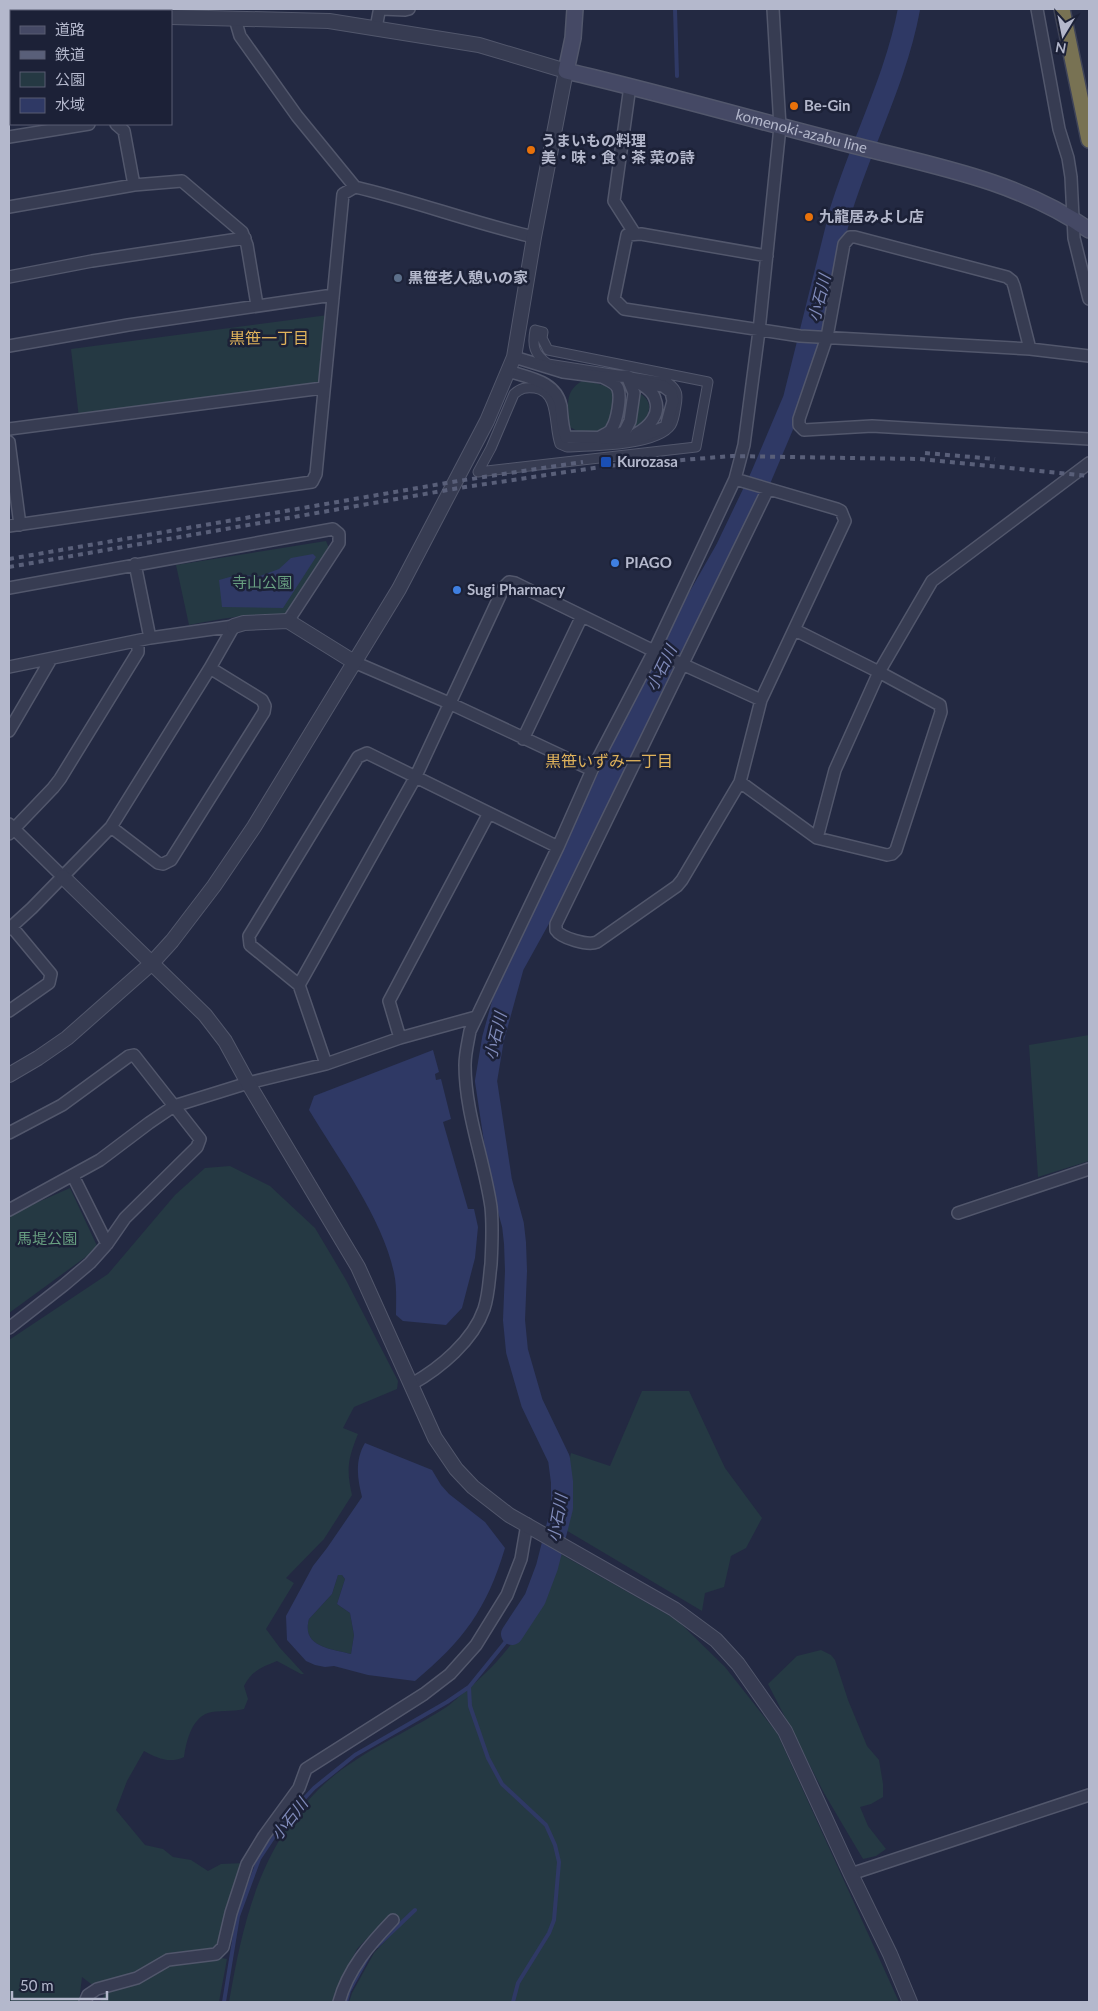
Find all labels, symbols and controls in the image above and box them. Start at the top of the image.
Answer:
legend [10,10,172,125]
north arrow [1038,10,1088,60]
text: 道路 [55,20,85,38]
text: N [1054,39,1067,58]
text: 鉄道 [55,45,85,63]
text: 公園 [55,70,85,88]
text: 水域 [55,95,85,113]
place label: Be-Gin [804,96,851,114]
marker: Be-Gin [788,100,800,112]
street label: komenoki-azabu line [734,105,869,156]
place label: うまいもの料理 美・味・食・茶 菜の詩 [541,131,695,166]
marker: うまいもの料理 美・味・食・茶 菜の詩 [525,144,537,156]
place label: 九龍居みよし店 [819,207,924,225]
marker: 九龍居みよし店 [803,211,815,223]
place label: 黒笹老人憩いの家 [408,268,528,286]
water label: 小石川 [803,270,834,323]
marker: 黒笹老人憩いの家 [392,272,404,284]
district label: 黒笹一丁目 [229,328,309,347]
place label: Kurozasa [617,452,678,470]
marker: Kurozasa [599,455,613,469]
place label: PIAGO [625,553,672,571]
marker: PIAGO [609,557,621,569]
park label: 寺山公園 [232,573,292,591]
place label: Sugi Pharmacy [467,580,565,598]
marker: Sugi Pharmacy [451,584,463,596]
water label: 小石川 [641,640,680,694]
district label: 黒笹いずみ一丁目 [545,751,673,770]
water label: 小石川 [480,1008,510,1061]
park label: 馬堤公園 [17,1229,77,1247]
water label: 小石川 [543,1491,570,1543]
water label: 小石川 [266,1792,312,1843]
scale bar [12,1968,108,2000]
text: 50 m [20,1976,54,1994]

